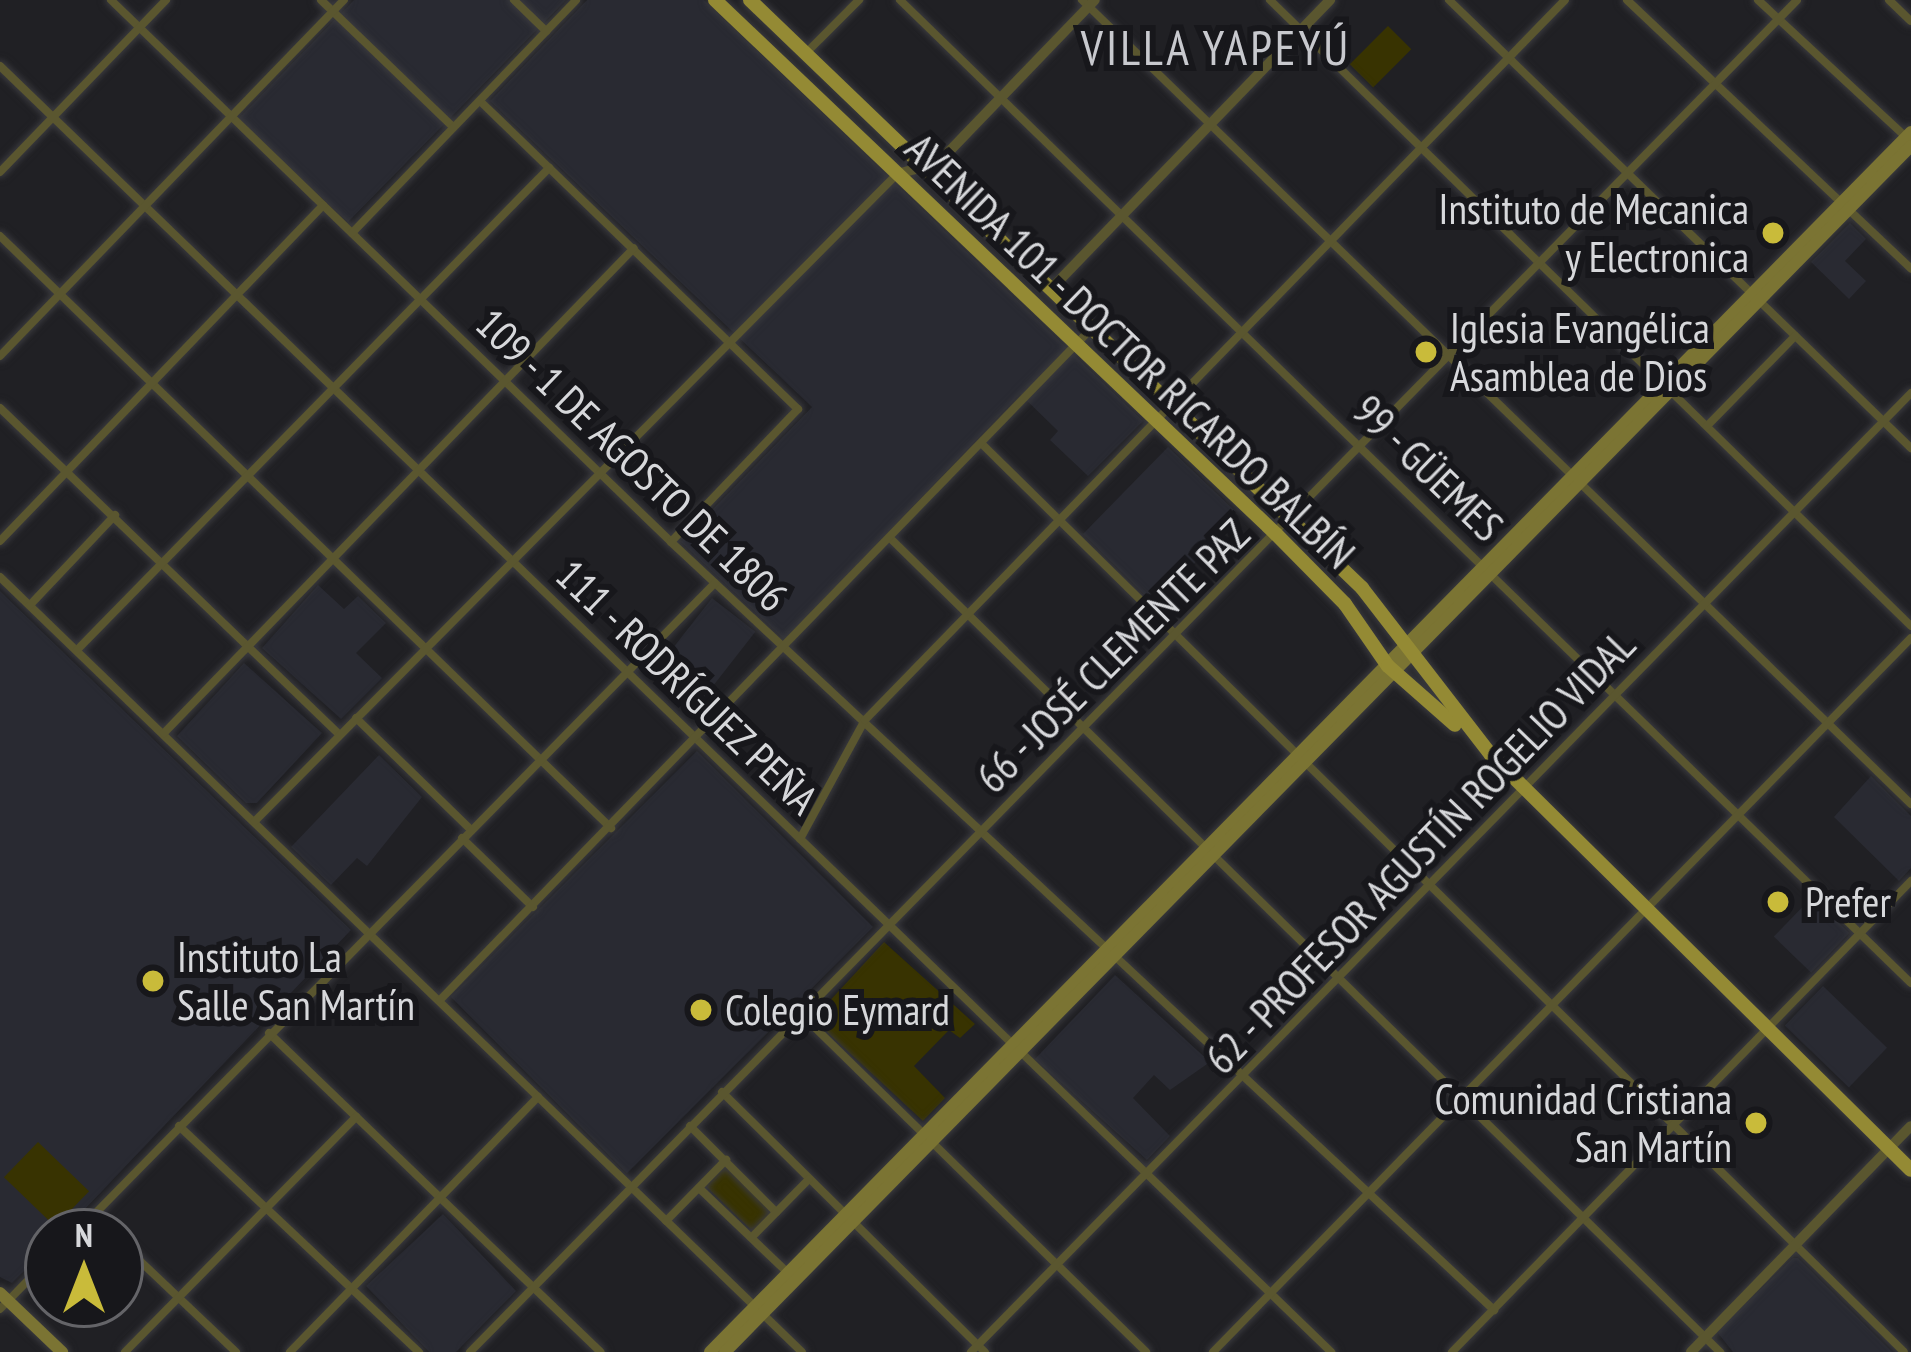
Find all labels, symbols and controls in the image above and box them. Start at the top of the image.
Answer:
district label: VILLA YAPEYÚ [1079,19,1353,77]
street label: AVENIDA 101 - DOCTOR RICARDO BALBÍN [894,121,1366,581]
place label: Instituto de Mecanica y Electronica [1439,184,1749,282]
marker: Instituto de Mecanica y Electronica [1760,220,1786,246]
street label: 109 - 1 DE AGOSTO DE 1806 [464,297,800,623]
place label: Iglesia Evangélica Asamblea de Dios [1450,303,1710,401]
marker: Iglesia Evangélica Asamblea de Dios [1413,339,1439,365]
street label: 99 - GÜEMES [1342,383,1514,553]
street label: 66 - JOSÉ CLEMENTE PAZ [965,508,1261,804]
street label: 111 - RODRÍGUEZ PEÑA [544,548,830,826]
street label: 62 - PROFESOR AGUSTÍN ROGELIO VIDAL [1193,618,1647,1086]
place label: Prefer [1805,877,1891,927]
marker: Prefer [1762,886,1794,918]
place label: Instituto La Salle San Martín [177,932,415,1030]
marker: Instituto La Salle San Martín [140,968,166,994]
place label: Colegio Eymard [725,985,950,1035]
marker: Colegio Eymard [688,997,714,1023]
place label: Comunidad Cristiana San Martín [1434,1074,1732,1172]
marker: Comunidad Cristiana San Martín [1743,1110,1769,1136]
north arrow [24,1208,144,1328]
text: N [75,1213,93,1256]

